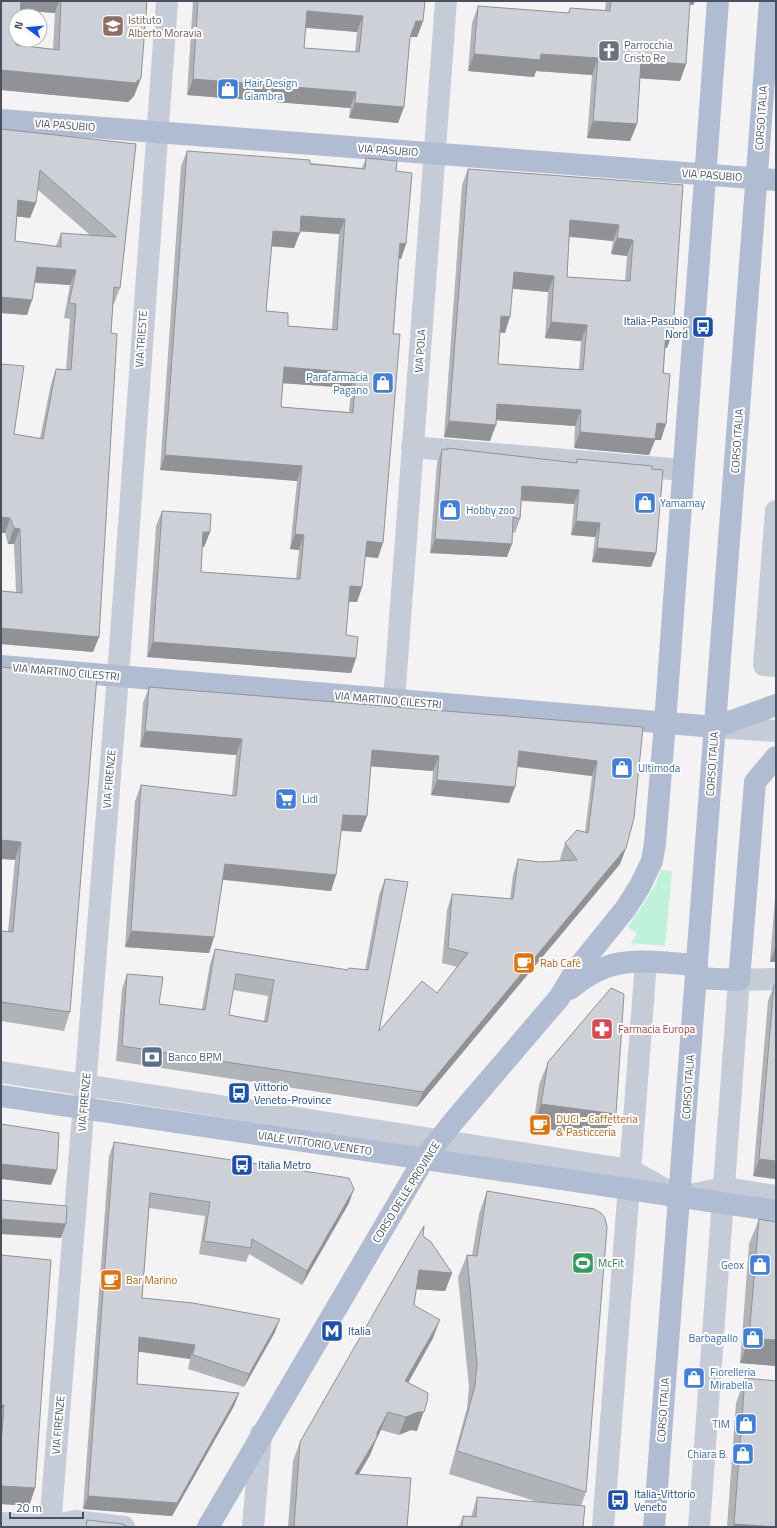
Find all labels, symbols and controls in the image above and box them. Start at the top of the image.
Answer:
north arrow [8,8,48,48]
place label: Istituto Alberto Moravia [128,12,202,41]
school or university icon: Istituto Alberto Moravia [100,13,126,39]
text: N [10,19,27,31]
place label: Parrocchia Cristo Re [624,37,673,66]
church icon: Parrocchia Cristo Re [596,38,622,64]
place label: Hair Design Giambra [244,75,297,104]
shop icon: Hair Design Giambra [215,76,241,102]
street label: CORSO ITALIA [751,85,771,151]
street label: VIA PASUBIO [34,115,96,135]
street label: VIA PASUBIO [357,140,419,160]
street label: VIA PASUBIO [681,165,743,185]
street label: VIA TRIESTE [131,310,151,368]
place label: Italia-Pasubio Nord [624,313,688,342]
bus stop icon: Italia-Pasubio Nord [690,314,716,340]
street label: VIA POLA [410,328,430,373]
place label: Parafarmacia Pagano [306,369,368,398]
shop icon: Parafarmacia Pagano [370,370,396,396]
street label: CORSO ITALIA [727,408,747,474]
shop icon: Yamamay [632,490,658,516]
place label: Yamamay [660,495,706,511]
shop icon: Hobby zoo [437,497,463,523]
place label: Hobby zoo [466,502,515,518]
street label: VIA MARTINO CILESTRI [12,659,120,685]
street label: VIA MARTINO CILESTRI [334,687,442,713]
street label: CORSO ITALIA [702,731,722,797]
street label: VIA FIRENZE [98,749,120,809]
shop icon: Ultimoda [609,755,635,781]
place label: Ultimoda [638,760,681,776]
supermarket icon: Lidl [273,786,299,812]
place label: Lidl [302,791,318,807]
cafe icon: Rab Cafè [511,950,537,976]
place label: Rab Cafè [540,955,582,971]
pharmacy icon: Farmacia Europa [589,1016,615,1042]
place label: Farmacia Europa [618,1021,696,1037]
bank icon: Banco BPM [139,1044,165,1070]
place label: Banco BPM [168,1049,222,1065]
street label: CORSO ITALIA [678,1054,698,1120]
street label: VIA FIRENZE [73,1072,95,1132]
place label: Vittorio Veneto-Province [254,1079,332,1108]
bus stop icon: Vittorio Veneto-Province [226,1080,252,1106]
place label: DUCI - Caffetteria & Pasticceria [556,1111,638,1140]
cafe icon: DUCI - Caffetteria & Pasticceria [527,1112,553,1138]
street label: VIALE VITTORIO VENETO [257,1127,373,1159]
street label: CORSO DELLE PROVINCE [368,1138,444,1246]
bus stop icon: Italia Metro [229,1152,255,1178]
place label: Italia Metro [258,1157,311,1173]
sports icon: McFit [570,1250,596,1276]
shop icon: Geox [747,1252,773,1278]
place label: McFit [598,1255,624,1271]
place label: Geox [721,1257,744,1273]
cafe icon: Bar Marino [98,1267,124,1293]
place label: Bar Marino [126,1272,177,1288]
metro station icon: Italia [319,1318,345,1344]
place label: Italia [348,1323,371,1339]
shop icon: Barbagallo [740,1325,766,1351]
place label: Barbagallo [689,1330,738,1346]
place label: Fiorelleria Mirabella [710,1364,756,1393]
shop icon: Fiorelleria Mirabella [681,1365,707,1391]
street label: CORSO ITALIA [653,1377,673,1443]
street label: VIA FIRENZE [47,1395,69,1455]
shop icon: TIM [733,1411,759,1437]
place label: TIM [712,1416,730,1432]
shop icon: Chiara B. [730,1441,756,1467]
place label: Chiara B. [687,1446,728,1462]
place label: Italia-Vittorio Veneto [634,1486,696,1515]
bus stop icon: Italia-Vittorio Veneto [605,1487,631,1513]
scale bar [10,1494,83,1520]
text: 20 m [16,1498,42,1517]

